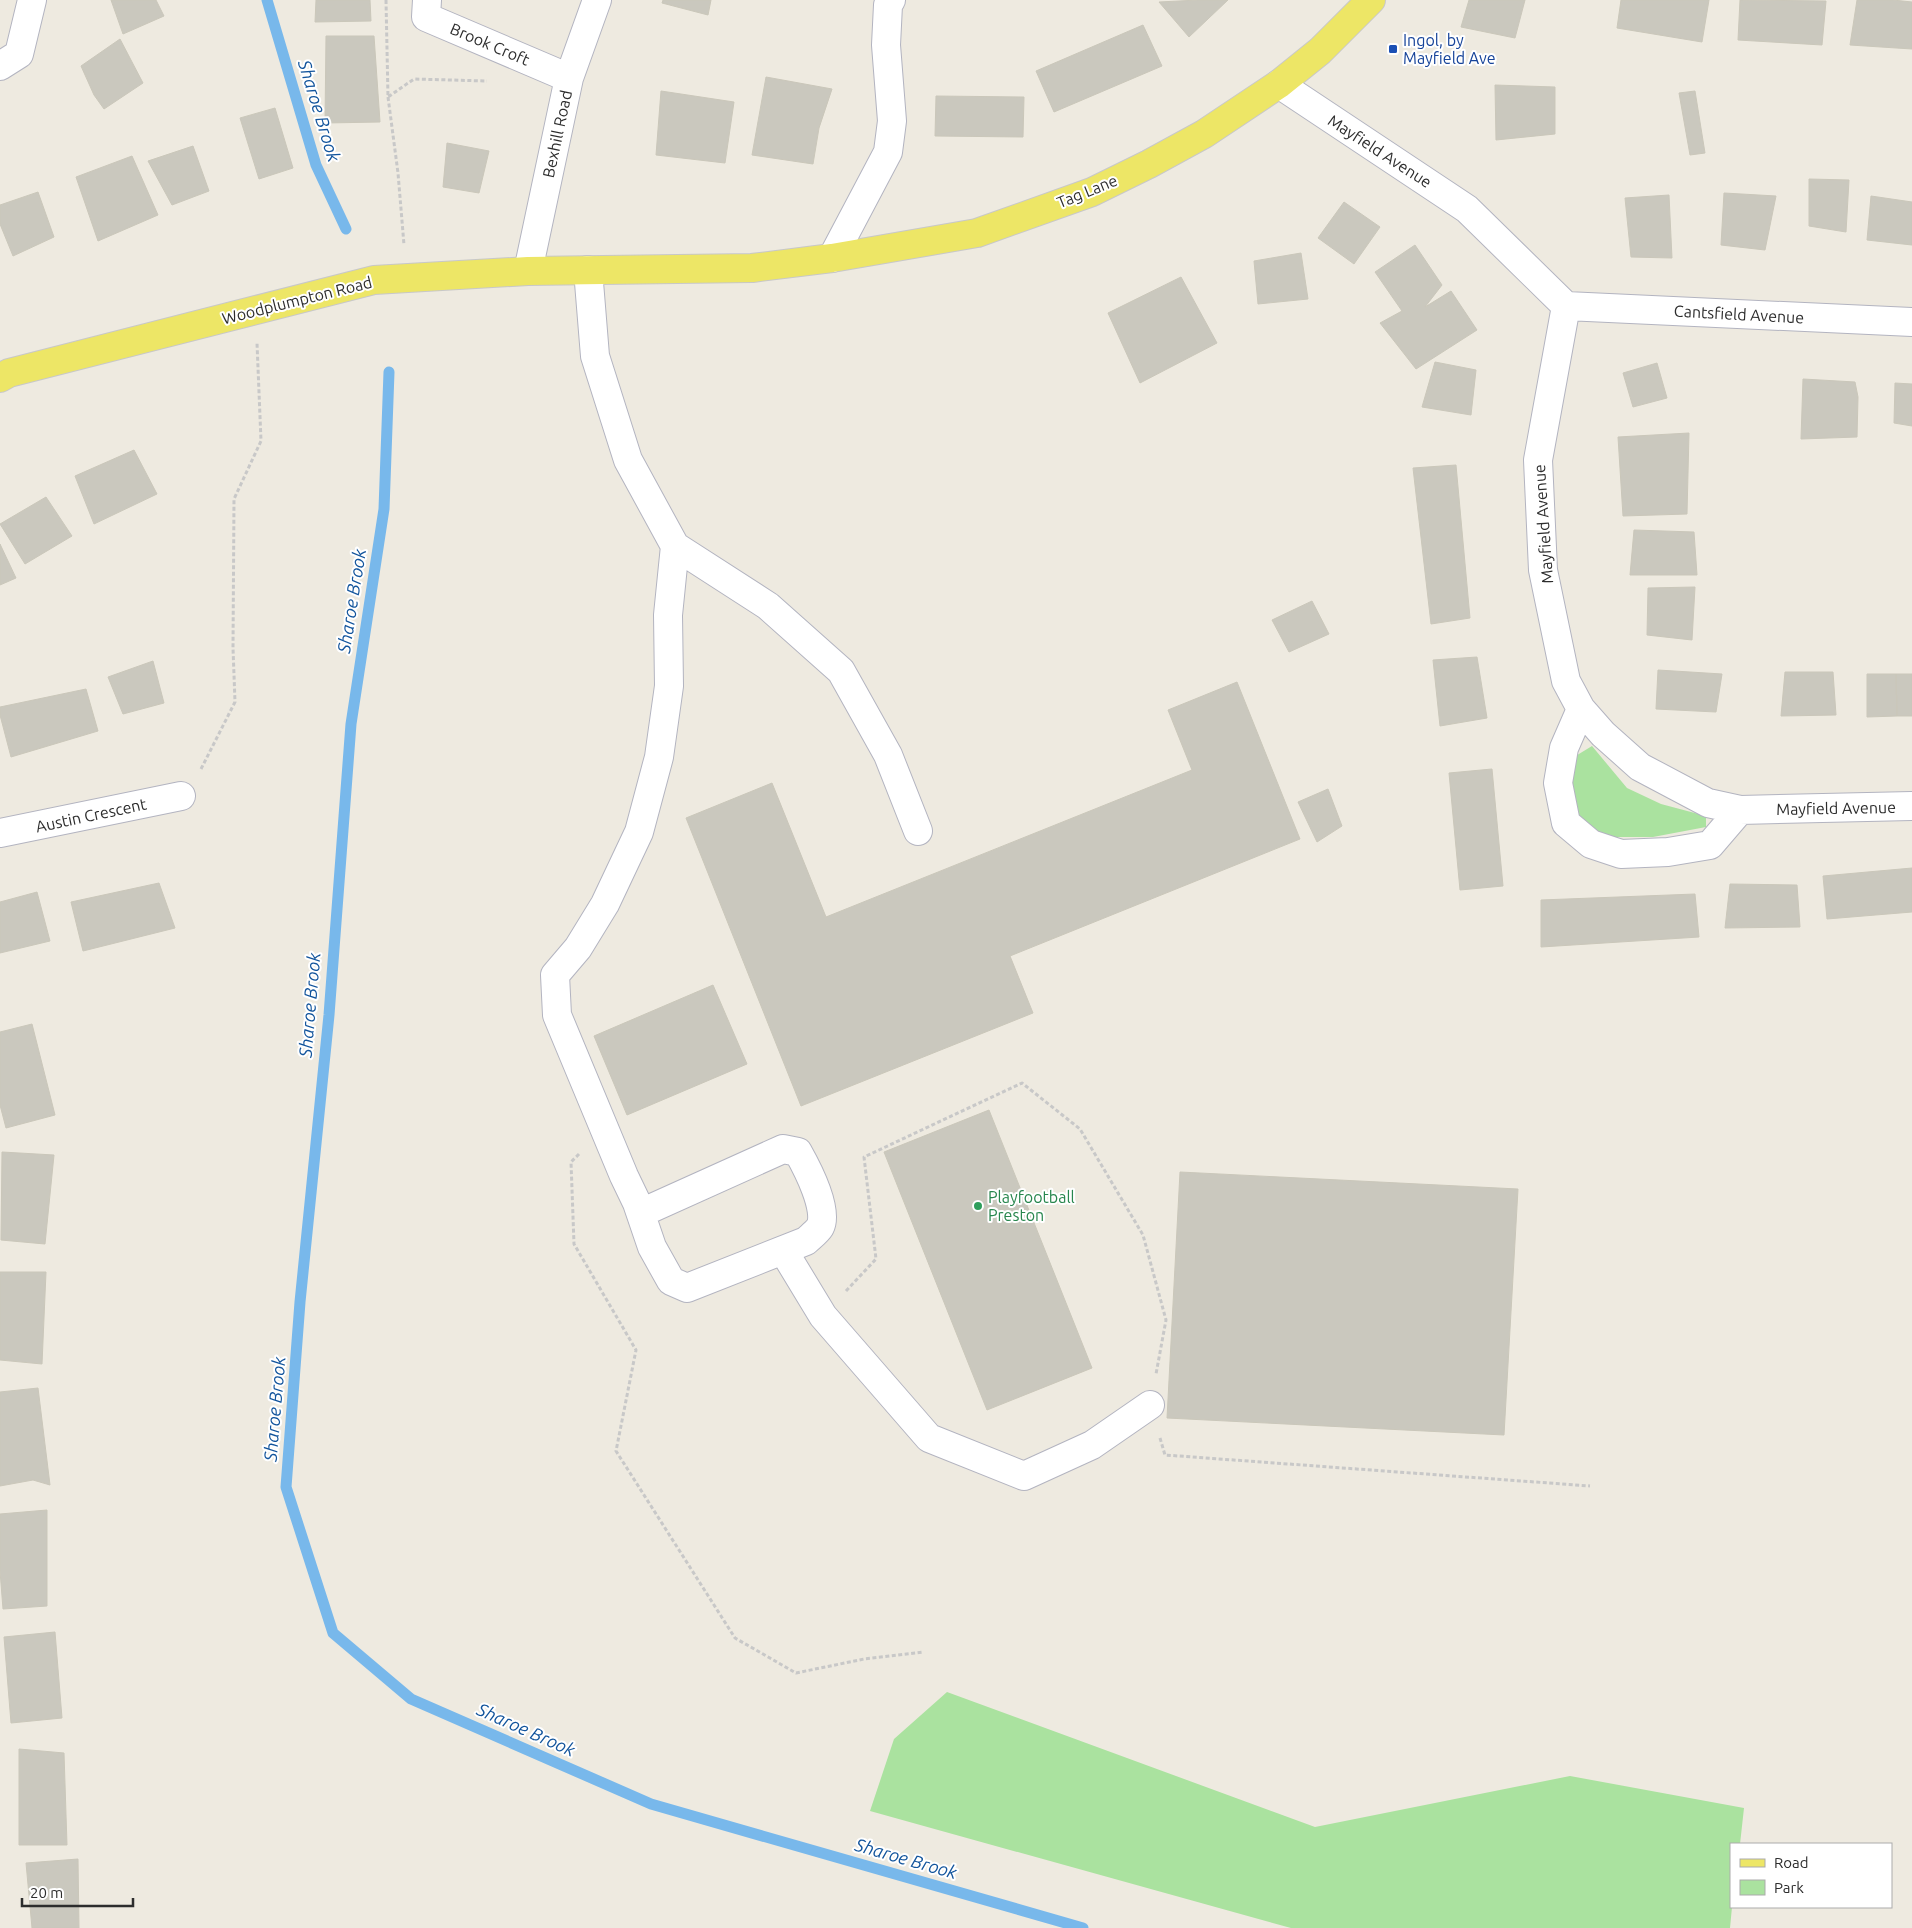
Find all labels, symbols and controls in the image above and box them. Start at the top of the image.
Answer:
street label: Brook Croft [448,19,533,69]
place label: Ingol, by Mayfield Ave [1403,31,1496,67]
marker: Ingol, by Mayfield Ave [1387,43,1399,55]
water label: Sharoe Brook [295,56,345,165]
street label: Bexhill Road [539,89,575,179]
street label: Mayfield Avenue [1325,111,1435,191]
street label: Tag Lane [1054,171,1120,211]
street label: Woodplumpton Road [220,273,374,327]
street label: Cantsfield Avenue [1673,302,1805,326]
street label: Mayfield Avenue [1530,464,1556,584]
water label: Sharoe Brook [333,546,369,655]
street label: Austin Crescent [34,794,149,836]
street label: Mayfield Avenue [1776,798,1896,818]
water label: Sharoe Brook [294,951,324,1059]
place label: Playfootball Preston [988,1188,1075,1224]
marker: Playfootball Preston [972,1200,984,1212]
water label: Sharoe Brook [259,1355,289,1463]
water label: Sharoe Brook [473,1698,579,1760]
water label: Sharoe Brook [852,1834,960,1882]
legend [1730,1843,1892,1908]
text: Road [1774,1854,1809,1871]
scale bar [22,1876,134,1908]
text: Park [1774,1879,1804,1896]
text: 20 m [30,1884,63,1901]

